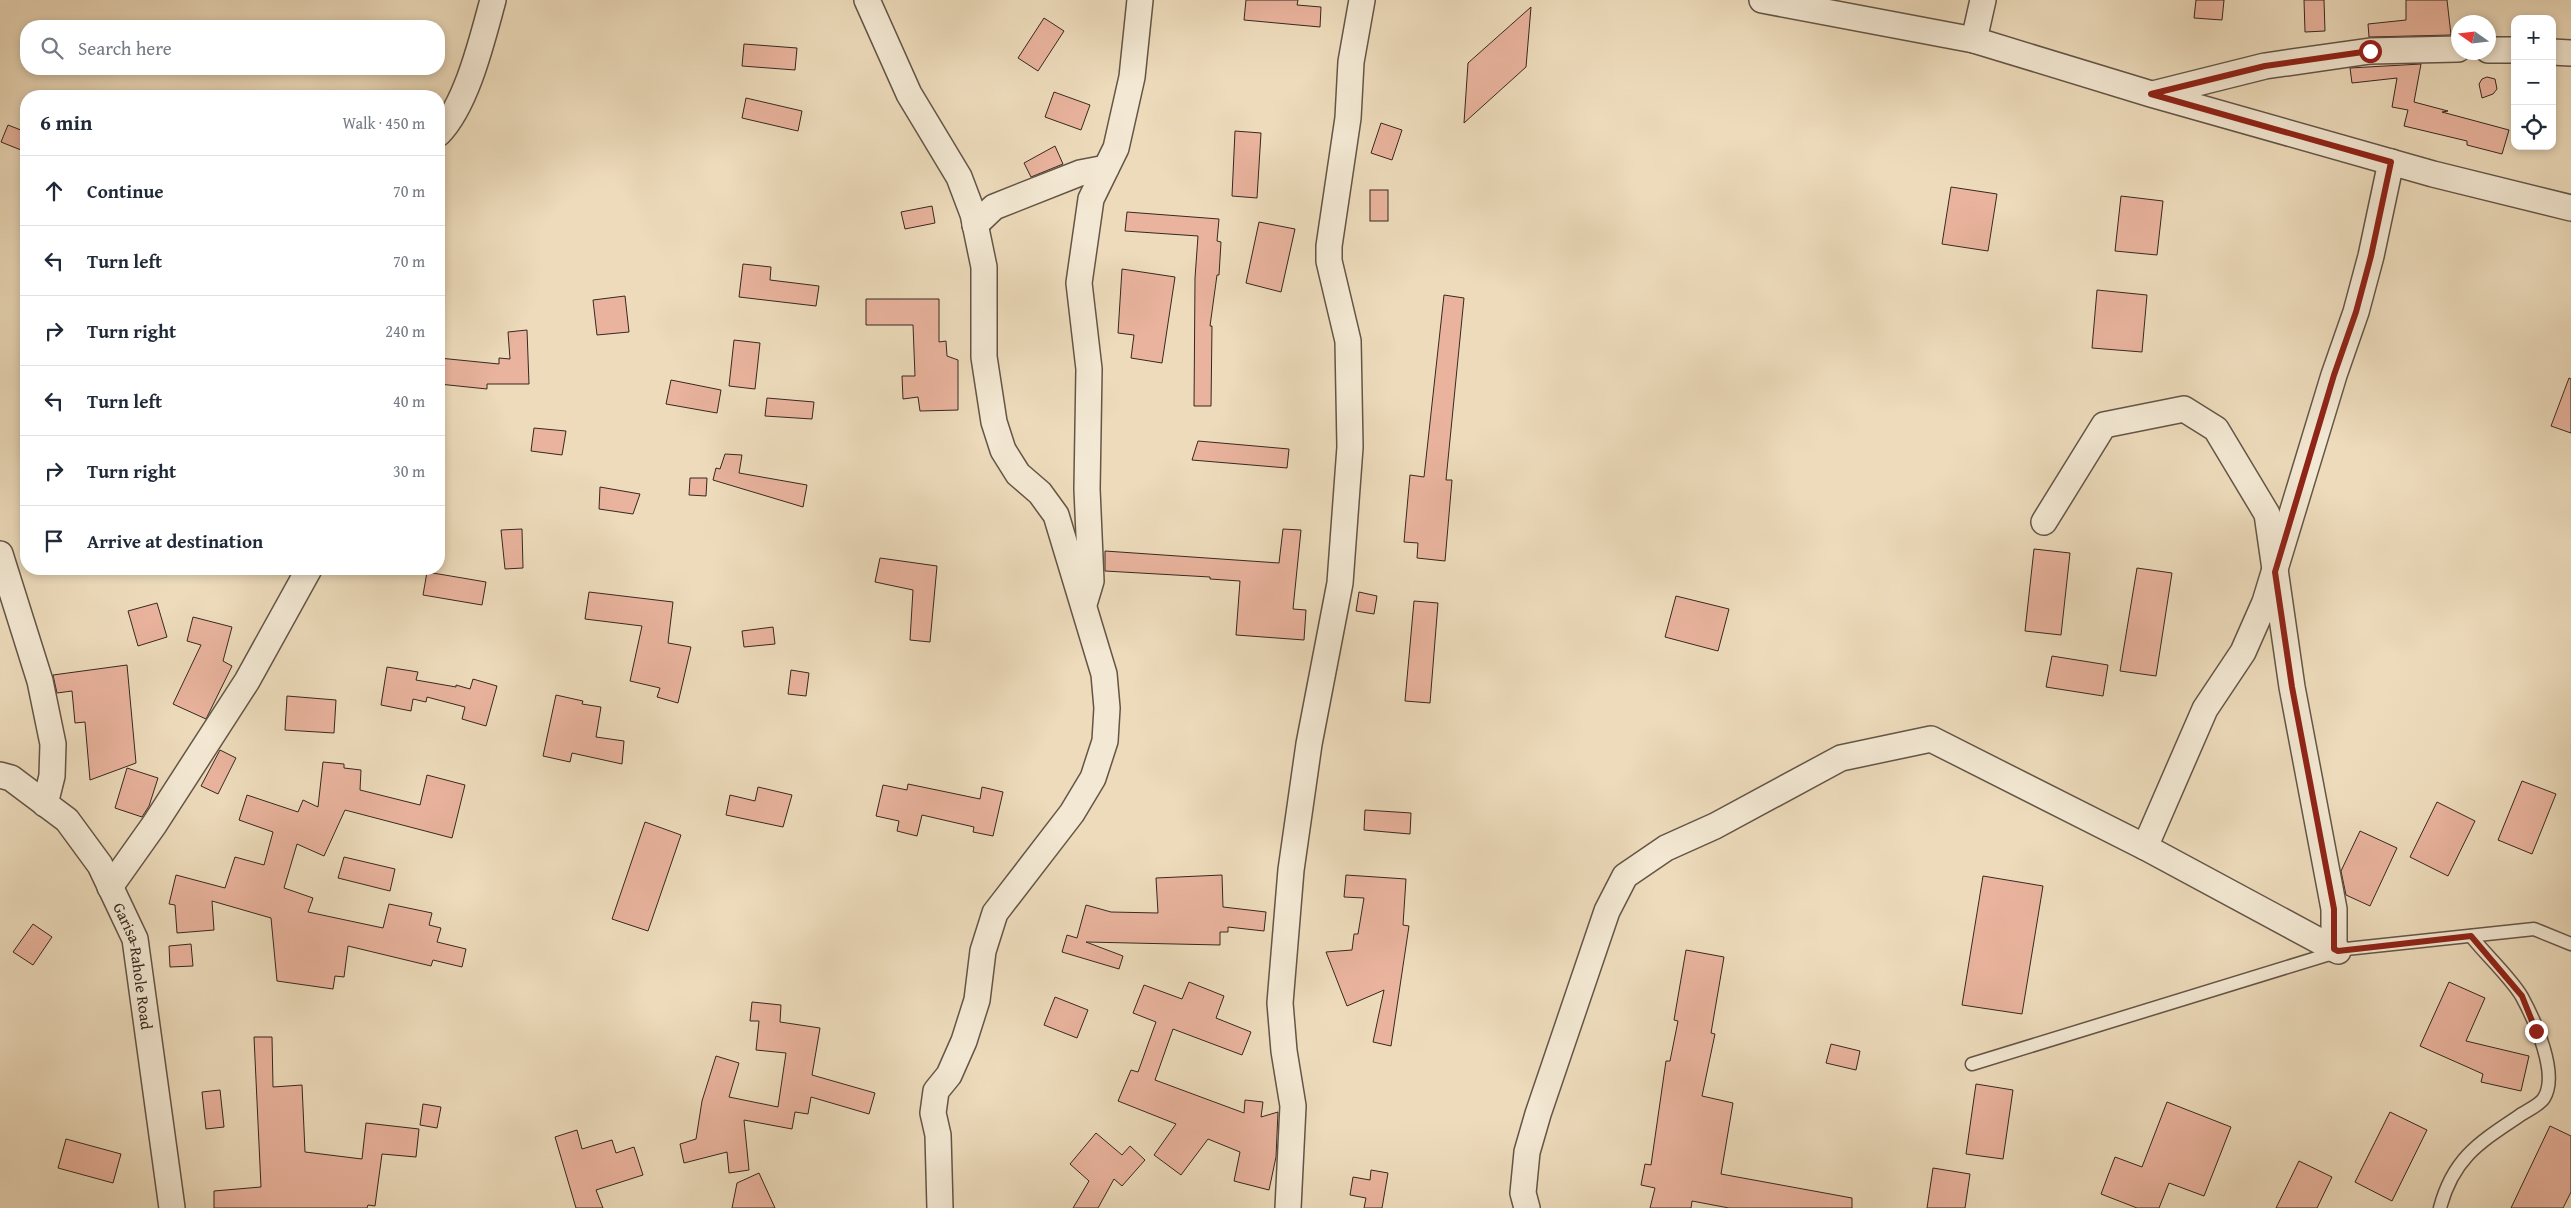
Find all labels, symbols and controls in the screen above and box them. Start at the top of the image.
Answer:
north arrow [2451,15,2496,60]
map controls [2511,15,2556,150]
button: + [2511,15,2556,60]
search box [20,20,445,75]
icon: search [38,34,66,62]
text: Search here [78,34,172,62]
route start [2359,40,2382,63]
button: − [2511,60,2556,105]
button: locate [2511,105,2556,150]
text: 6 min [40,107,92,138]
text: Walk · 450 m [342,111,425,135]
icon: ahead [40,177,68,205]
text: Continue [87,177,164,205]
text: 70 m [393,179,425,203]
icon: left [40,247,68,275]
text: Turn left [87,247,162,275]
text: 70 m [393,249,425,273]
icon: right [40,317,68,345]
text: Turn right [87,317,176,345]
text: 240 m [385,319,425,343]
icon: left [40,387,68,415]
text: Turn left [87,387,162,415]
text: 40 m [393,389,425,413]
icon: right [40,457,68,485]
text: Turn right [87,457,176,485]
text: 30 m [393,459,425,483]
icon: arrive [40,527,68,555]
text: Arrive at destination [87,527,263,555]
street label: Garisa-Rahole Road [107,898,159,1031]
route end [2525,1020,2548,1043]

